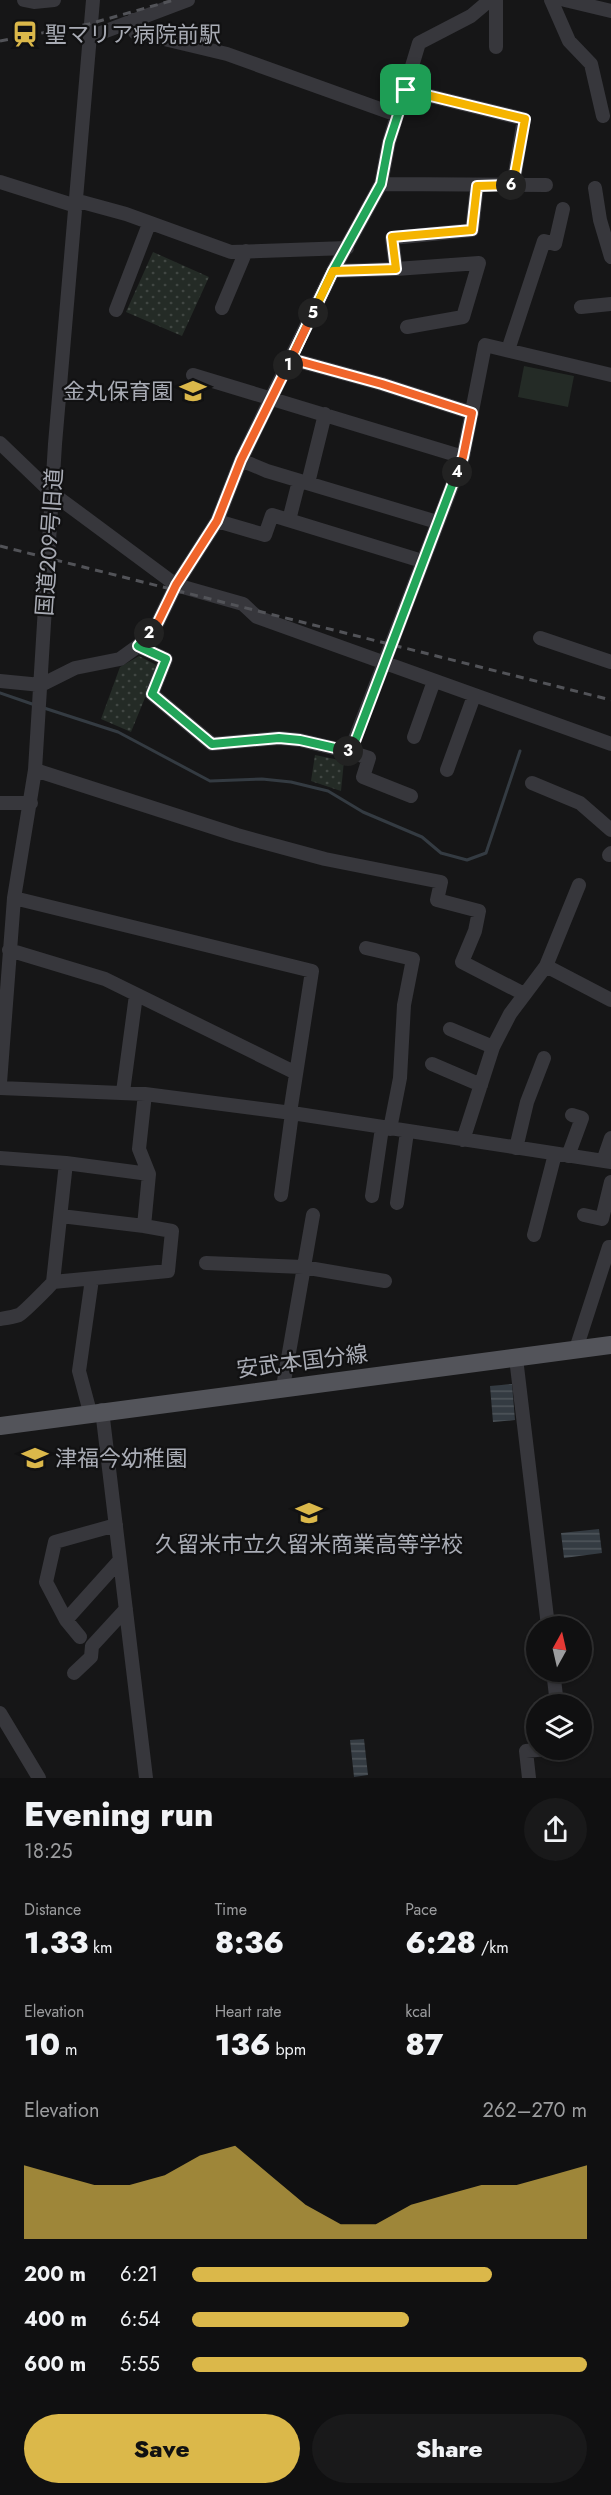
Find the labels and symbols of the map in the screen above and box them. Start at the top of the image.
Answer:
place label: 聖マリア病院前駅 [45,18,221,50]
station icon: 聖マリア病院前駅 [10,19,40,49]
pin [380,64,431,115]
pin: 6 [496,170,526,200]
pin: 5 [298,298,328,328]
pin: 1 [273,350,303,380]
place label: 金丸保育園 [63,375,173,407]
school or university icon: 金丸保育園 [178,376,208,406]
pin: 4 [442,457,472,487]
street label: 国道209号旧道 [28,467,70,617]
pin: 2 [134,618,164,648]
pin: 3 [333,736,363,766]
street label: 安武本国分線 [235,1337,369,1385]
place label: 津福今幼稚園 [55,1442,187,1474]
school or university icon: 津福今幼稚園 [20,1443,50,1473]
school or university icon: 久留米市立久留米商業高等学校 [294,1498,324,1528]
place label: 久留米市立久留米商業高等学校 [155,1528,463,1560]
north arrow [526,1616,592,1682]

